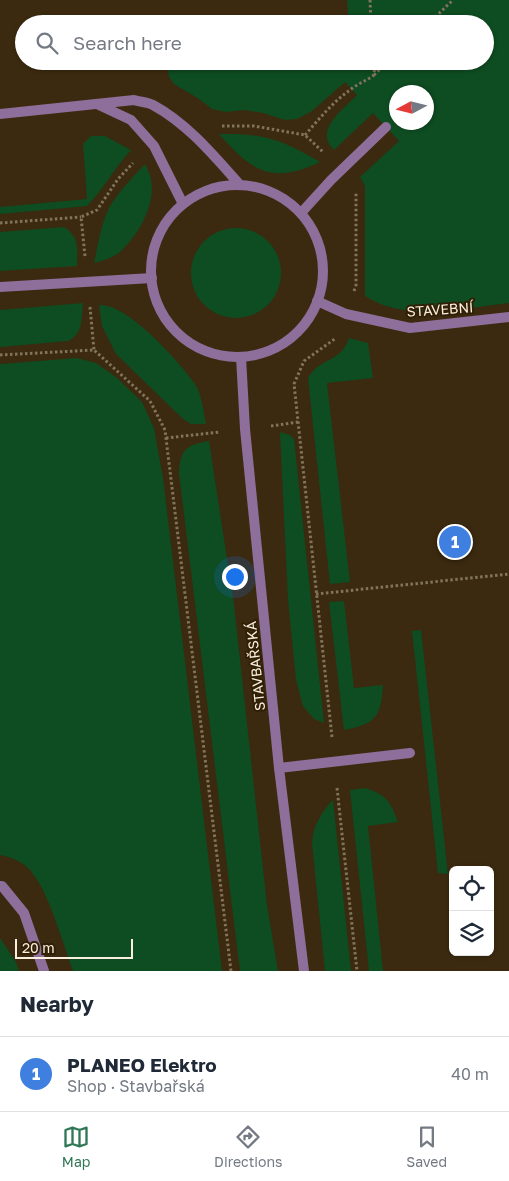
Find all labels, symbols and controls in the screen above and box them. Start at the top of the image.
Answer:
search box [15,15,494,70]
icon: search [33,29,61,57]
text: Search here [73,31,182,54]
north arrow [389,85,434,130]
street label: STAVEBNÍ [406,298,475,320]
pin: 1 [439,523,471,561]
your location [222,564,248,590]
street label: STAVBAŘSKÁ [242,620,268,712]
map controls [449,866,494,956]
button: locate [449,866,494,911]
button: layers [449,911,494,956]
scale bar [15,936,132,959]
text: 20 m [22,939,55,956]
text: Nearby [20,991,94,1017]
text: PLANEO Elektro [67,1053,217,1076]
text: 1 [32,1064,40,1084]
text: 40 m [451,1064,489,1084]
text: Shop · Stavbařská [67,1076,205,1096]
tab: Map [62,1123,90,1170]
tab: Directions [214,1123,283,1170]
tab: Saved [406,1123,447,1170]

